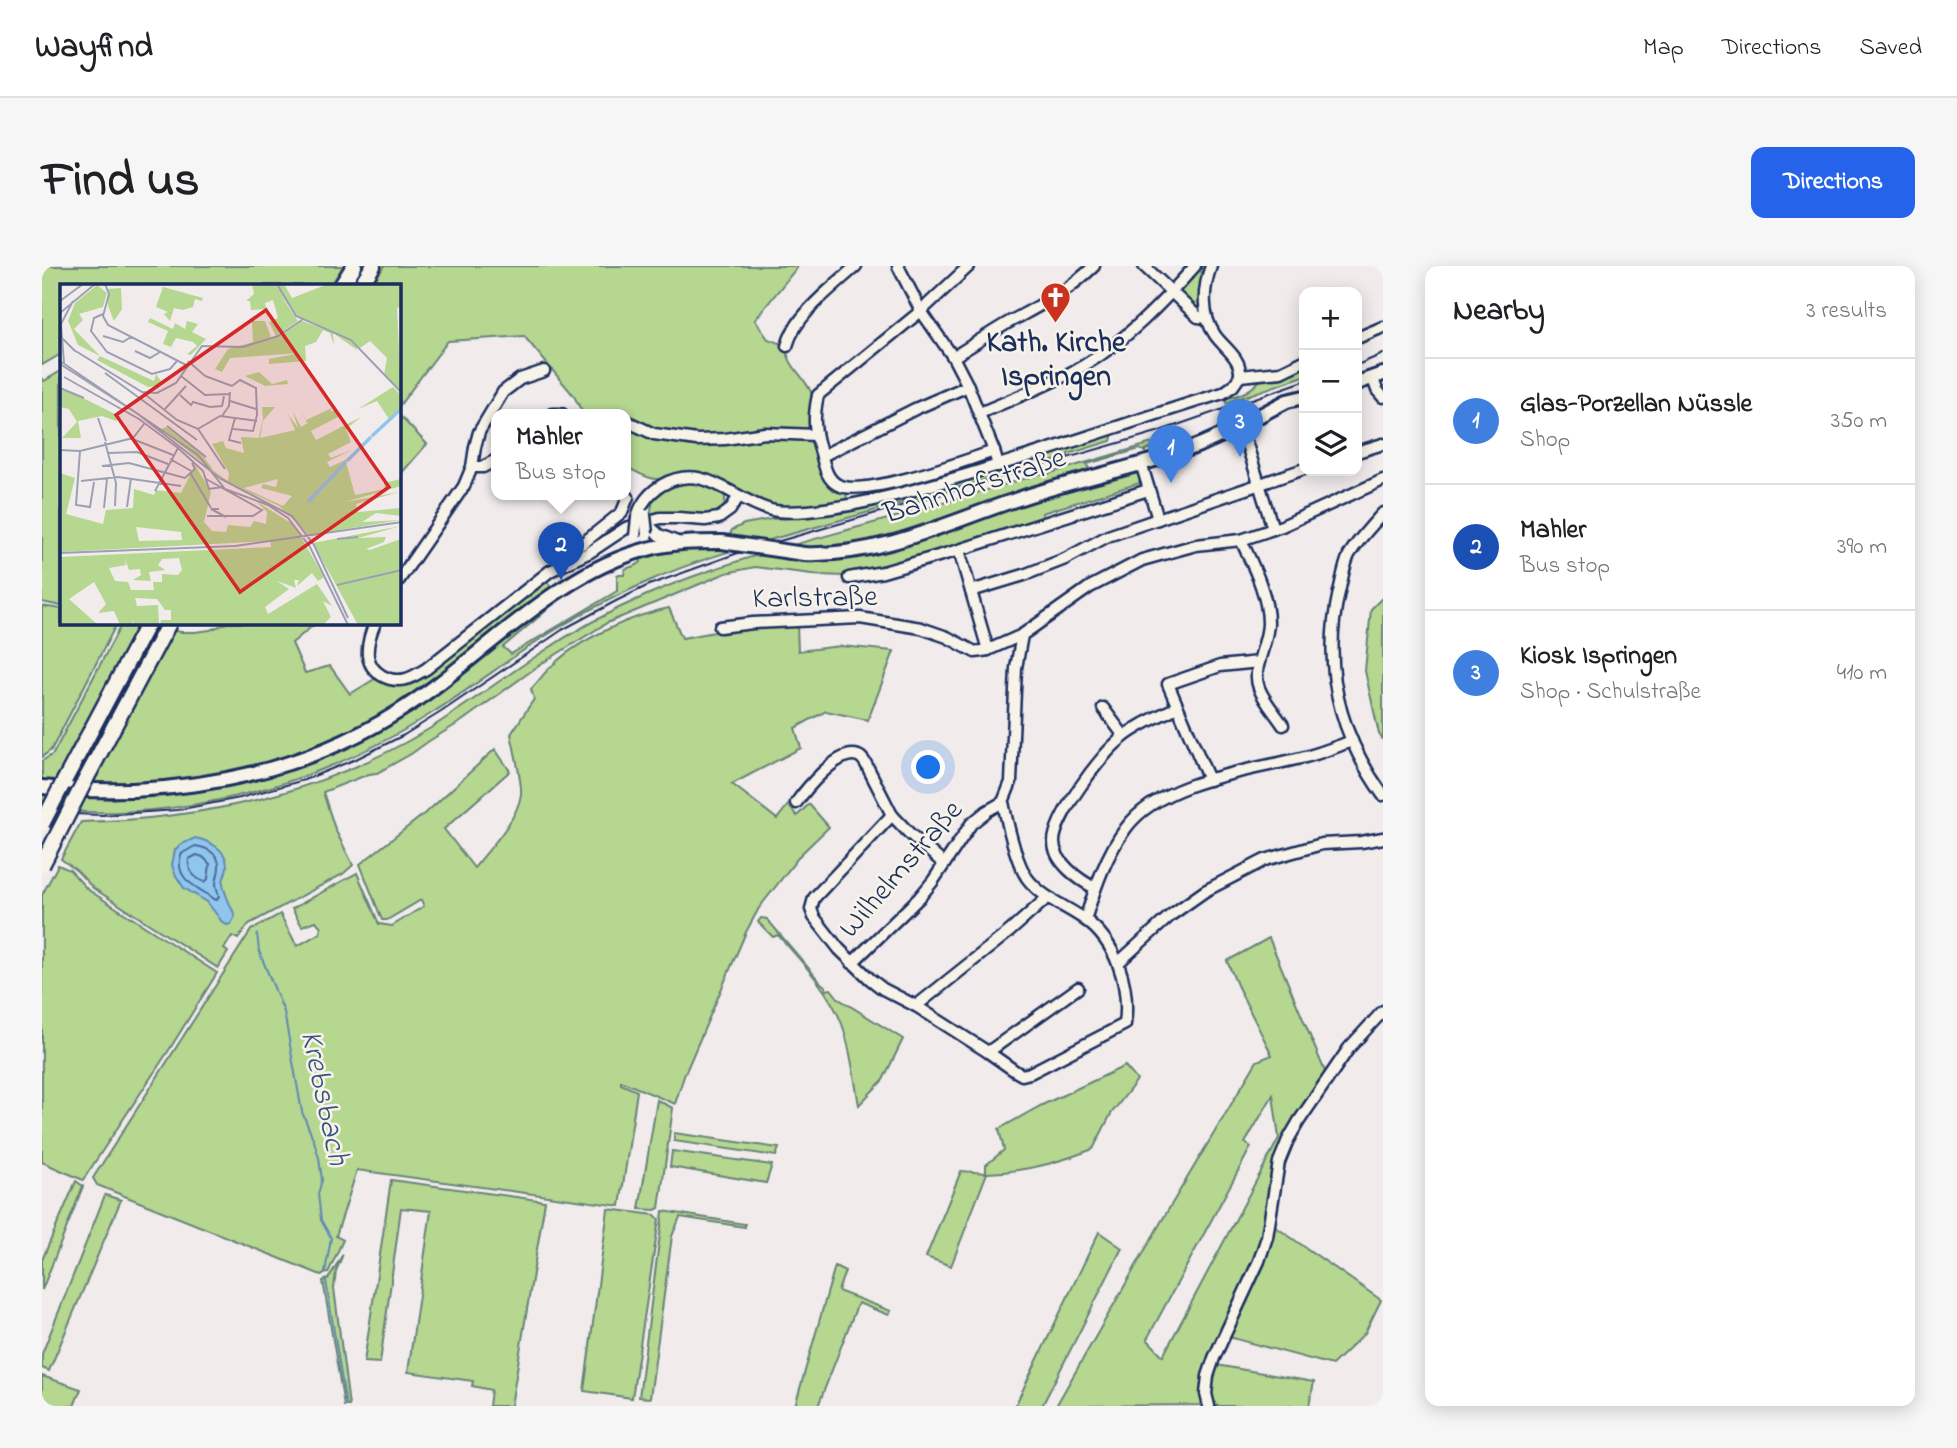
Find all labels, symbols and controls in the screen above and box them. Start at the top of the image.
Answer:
text: Wayfind [35,24,153,72]
text: Map [1643,31,1684,66]
text: Directions [1722,31,1821,66]
text: Saved [1859,31,1922,66]
text: Find us [42,146,199,218]
button: Directions [1751,147,1915,218]
church icon: Kath. Kirche Ispringen [1039,281,1073,325]
inset map [60,284,401,625]
map controls [1299,287,1362,476]
button: + [1299,287,1362,350]
text: Nearby [1453,290,1545,334]
text: 3 results [1806,295,1887,328]
place label: Kath. Kirche Ispringen [987,322,1127,401]
button: − [1299,350,1362,413]
text: Glas-Porzellan Nüssle [1520,386,1752,424]
pin: 3 [1217,399,1263,457]
text: 1 [1472,405,1480,438]
text: 350 m [1831,405,1887,438]
popup [491,409,631,500]
button: layers [1299,413,1362,476]
text: Mahler [516,419,582,457]
text: Shop [1520,424,1570,457]
pin: 1 [1148,425,1194,483]
street label: Bahnhofstraße [877,437,1072,537]
text: Bus stop [516,457,606,490]
text: Mahler [1520,512,1586,550]
pin: 2 [538,522,584,580]
text: 2 [1470,531,1482,564]
text: 390 m [1837,531,1887,564]
text: Bus stop [1520,550,1610,583]
street label: Karlstraße [752,576,878,622]
text: Kiosk Ispringen [1520,638,1677,676]
text: 3 [1471,657,1481,690]
text: 410 m [1837,657,1887,690]
text: Shop · Schulstraße [1520,676,1701,709]
your location [911,750,945,784]
street label: Wilhelmstraße [829,791,975,949]
water label: Krebsbach [286,1026,360,1170]

